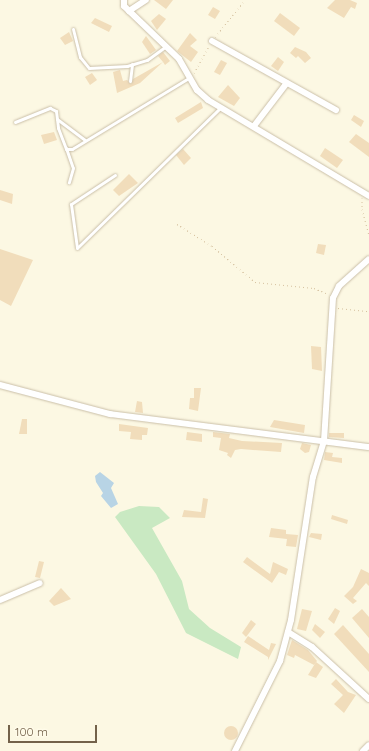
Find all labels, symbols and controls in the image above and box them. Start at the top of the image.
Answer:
scale bar [10,717,99,743]
text: 100 m [15,724,48,739]

